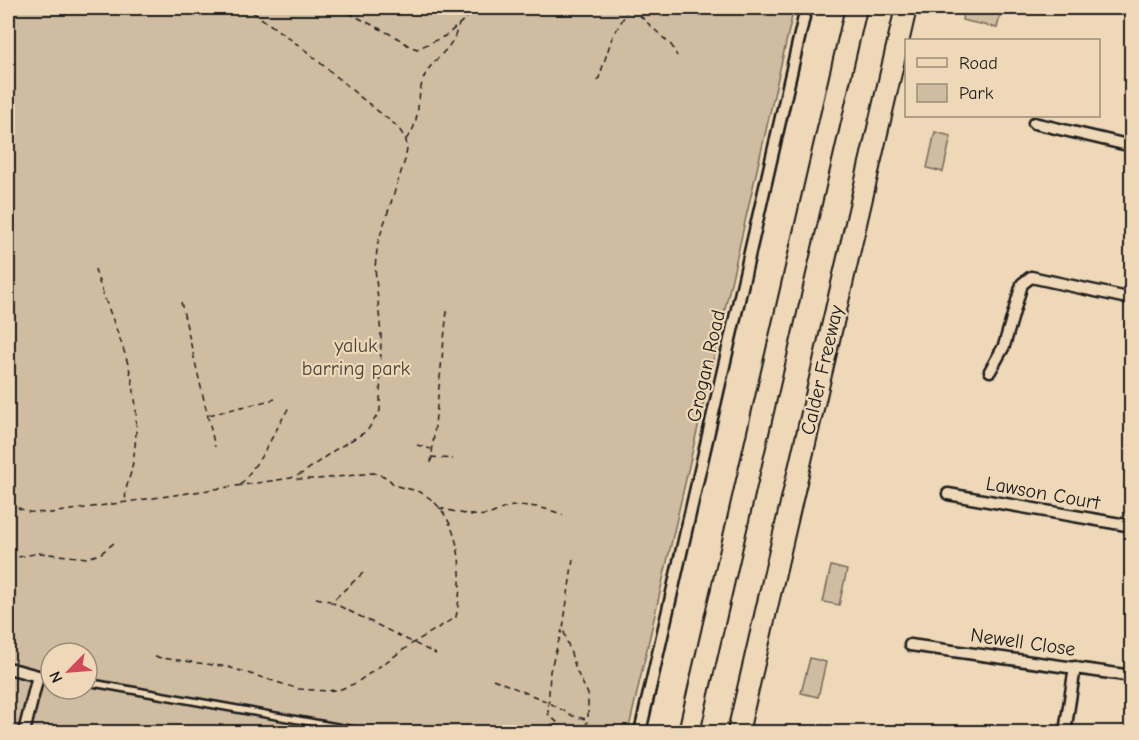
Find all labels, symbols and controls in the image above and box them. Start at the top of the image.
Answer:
legend [905,39,1100,117]
text: Road [959,53,998,74]
text: Park [959,83,994,104]
street label: Calder Freeway [796,303,848,437]
street label: Grogan Road [682,308,730,424]
park label: yaluk barring park [302,334,410,380]
street label: Lawson Court [984,472,1103,515]
street label: Newell Close [969,623,1077,661]
north arrow [39,641,99,701]
text: N [46,668,67,685]

